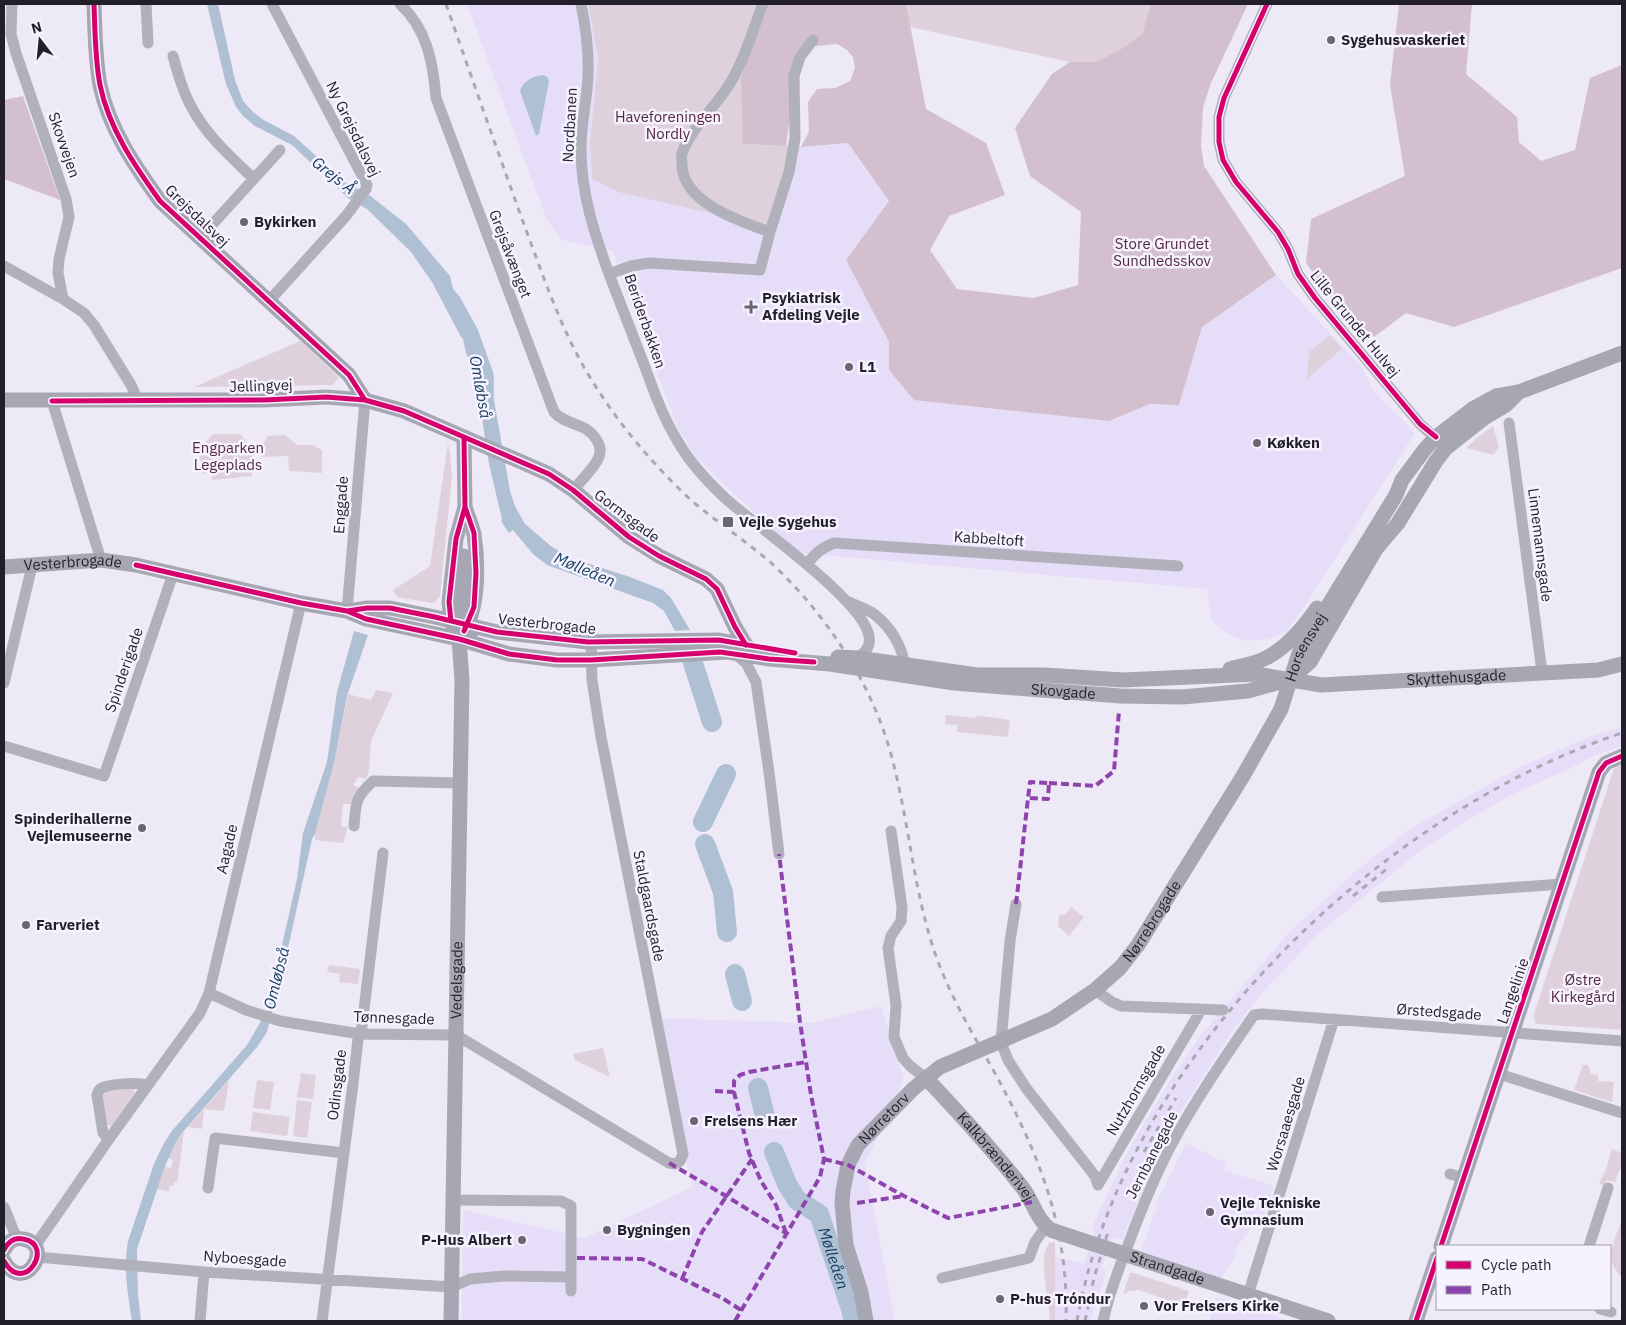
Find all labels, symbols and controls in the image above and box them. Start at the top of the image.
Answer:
north arrow [15,15,65,65]
text: N [29,17,44,38]
place label: Sygehusvaskeriet [1341,30,1465,49]
marker: Sygehusvaskeriet [1325,34,1337,46]
street label: Ny Grejsdalsvej [322,78,385,180]
street label: Nordbanen [558,87,581,163]
park label: Haveforeningen Nordly [615,107,721,143]
street label: Skovvejen [44,110,85,180]
water label: Grejs Å [308,151,360,198]
street label: Grejsdalsvej [161,180,234,251]
street label: Grejsåvænget [485,207,536,301]
place label: Bykirken [254,212,317,231]
marker: Bykirken [238,216,250,228]
park label: Store Grundet Sundhedsskov [1113,234,1211,270]
street label: Lille Grundet Hulvej [1306,266,1404,381]
street label: Beriderbakken [620,271,671,371]
place label: Psykiatrisk Afdeling Vejle [762,288,860,324]
marker: Psykiatrisk Afdeling Vejle [744,300,758,314]
water label: Omløbså [466,354,496,420]
place label: L1 [859,357,876,376]
marker: L1 [843,361,855,373]
street label: Jellingvej [229,375,293,396]
place label: Køkken [1267,433,1320,452]
marker: Køkken [1251,437,1263,449]
park label: Engparken Legeplads [192,438,264,474]
street label: Enggade [329,475,352,535]
street label: Gormsgade [591,485,664,546]
street label: Linnemannsgade [1524,487,1557,603]
place label: Vejle Sygehus [739,512,837,531]
marker: Vejle Sygehus [721,515,735,529]
street label: Kabbeltoft [953,527,1025,550]
water label: Mølleåen [551,547,619,591]
street label: Vesterbrogade [23,550,123,575]
street label: Vesterbrogade [497,609,597,638]
street label: Horsensvej [1280,609,1330,684]
street label: Spinderigade [100,625,147,715]
street label: Skyttehusgade [1406,665,1507,689]
street label: Skovgade [1030,679,1096,703]
place label: Spinderihallerne Vejlemuseerne [14,809,132,845]
marker: Spinderihallerne Vejlemuseerne [136,822,148,834]
street label: Aagade [212,822,241,876]
street label: Staldgaardsgade [629,849,670,963]
street label: Nørrebrogade [1118,876,1185,966]
place label: Farveriet [36,915,100,934]
marker: Farveriet [20,919,32,931]
street label: Vedelsgade [446,941,467,1019]
water label: Omløbså [259,945,293,1011]
street label: Langelinie [1492,955,1533,1026]
park label: Østre Kirkegård [1551,970,1615,1006]
street label: Ørstedsgade [1396,999,1482,1024]
street label: Tønnesgade [353,1007,435,1028]
street label: Nutzhornsgade [1102,1041,1169,1139]
street label: Odinsgade [323,1048,350,1122]
street label: Worsaaesgade [1262,1074,1309,1174]
street label: Nørretorv [854,1088,914,1148]
street label: Kalkbrænderivej [953,1108,1039,1204]
street label: Jernbanegade [1121,1108,1182,1202]
place label: Frelsens Hær [704,1111,797,1130]
marker: Frelsens Hær [688,1115,700,1127]
place label: Vejle Tekniske Gymnasium [1220,1193,1321,1229]
marker: Vejle Tekniske Gymnasium [1204,1206,1216,1218]
place label: Bygningen [617,1220,691,1239]
marker: Bygningen [601,1224,613,1236]
water label: Mølleåen [814,1224,854,1292]
place label: P-Hus Albert [421,1230,512,1249]
marker: P-Hus Albert [516,1234,528,1246]
legend [1436,1245,1611,1310]
street label: Nyboesgade [203,1246,287,1271]
street label: Strandgade [1128,1247,1207,1289]
text: Cycle path [1481,1255,1552,1274]
text: Path [1481,1280,1512,1299]
place label: P-hus Tróndur [1010,1289,1110,1308]
marker: P-hus Tróndur [994,1293,1006,1305]
place label: Vor Frelsers Kirke [1154,1296,1279,1315]
marker: Vor Frelsers Kirke [1138,1300,1150,1312]

